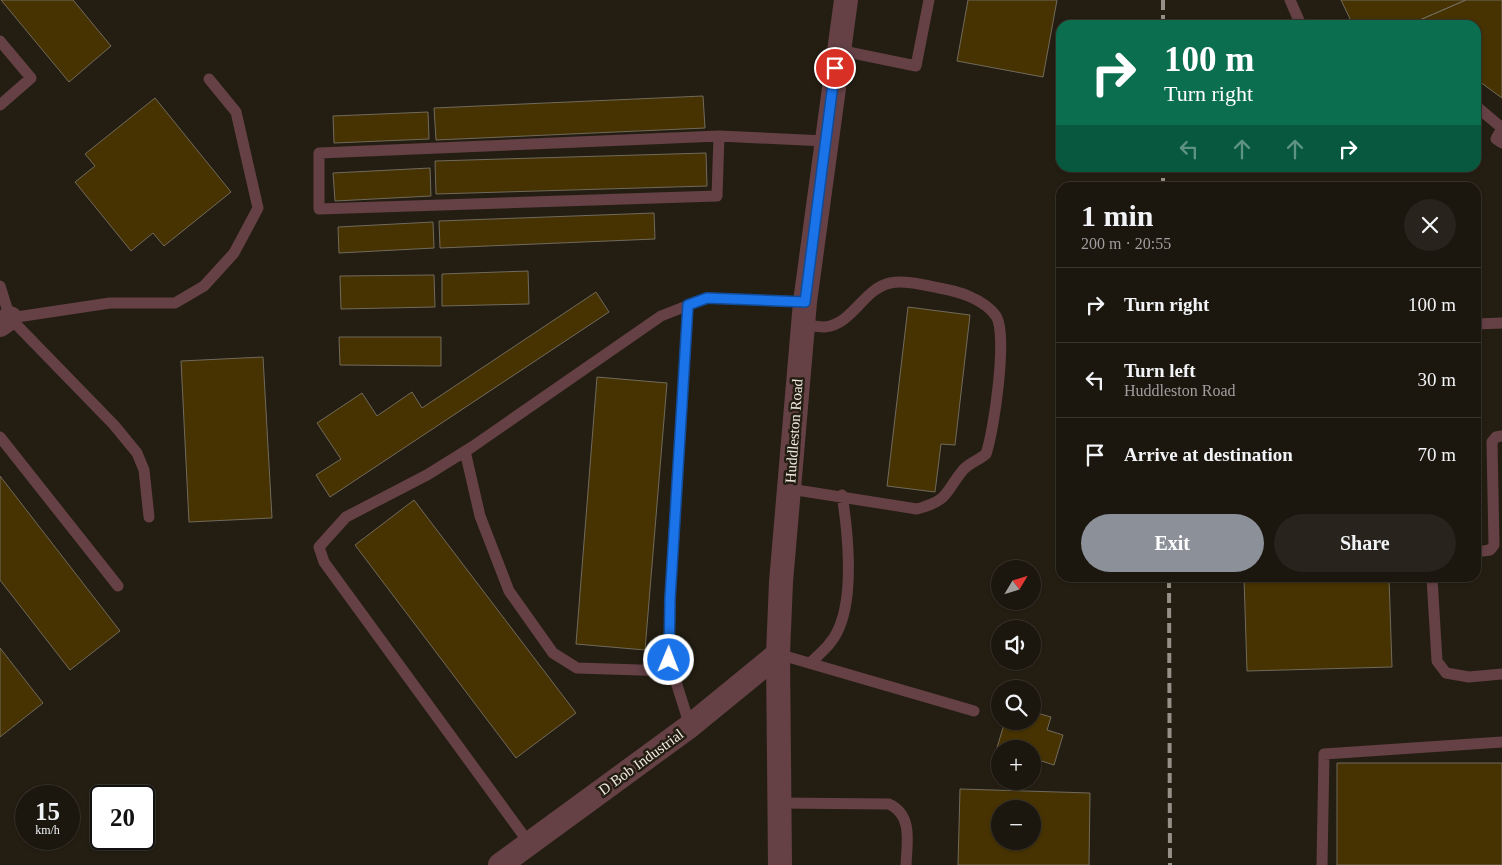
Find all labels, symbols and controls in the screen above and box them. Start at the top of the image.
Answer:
icon: right [1081,40,1146,105]
text: 100 m [1164,40,1254,79]
pin [814,47,856,89]
icon: arrive [821,54,849,82]
text: Turn right [1164,81,1253,106]
icon: left [1175,135,1203,163]
icon: ahead [1228,135,1256,163]
icon: ahead [1281,135,1309,163]
icon: right [1334,135,1362,163]
text: 1 min [1081,199,1154,232]
button: close [1404,199,1456,251]
text: 200 m · 20:55 [1081,235,1171,252]
icon: right [1081,291,1109,319]
text: Turn right [1124,294,1209,315]
text: 100 m [1408,294,1456,315]
text: Turn left [1124,360,1196,381]
icon: left [1081,366,1109,394]
text: 30 m [1417,369,1456,390]
street label: Huddleston Road [782,378,806,484]
text: Huddleston Road [1124,382,1236,399]
icon: arrive [1081,441,1109,469]
text: Arrive at destination [1124,444,1293,465]
text: 70 m [1417,444,1456,465]
button: Exit [1081,514,1264,572]
button: Share [1274,514,1456,572]
north arrow [991,560,1041,610]
map controls [991,560,1041,850]
button: sound [991,620,1041,670]
position arrow [642,633,694,685]
button: search [991,680,1041,730]
street label: D Bob Industrial [596,726,686,798]
button: + [991,740,1041,790]
speed limit sign: 20 [90,785,155,850]
text: 15 [35,798,60,825]
button: − [991,800,1041,850]
text: km/h [35,823,60,837]

